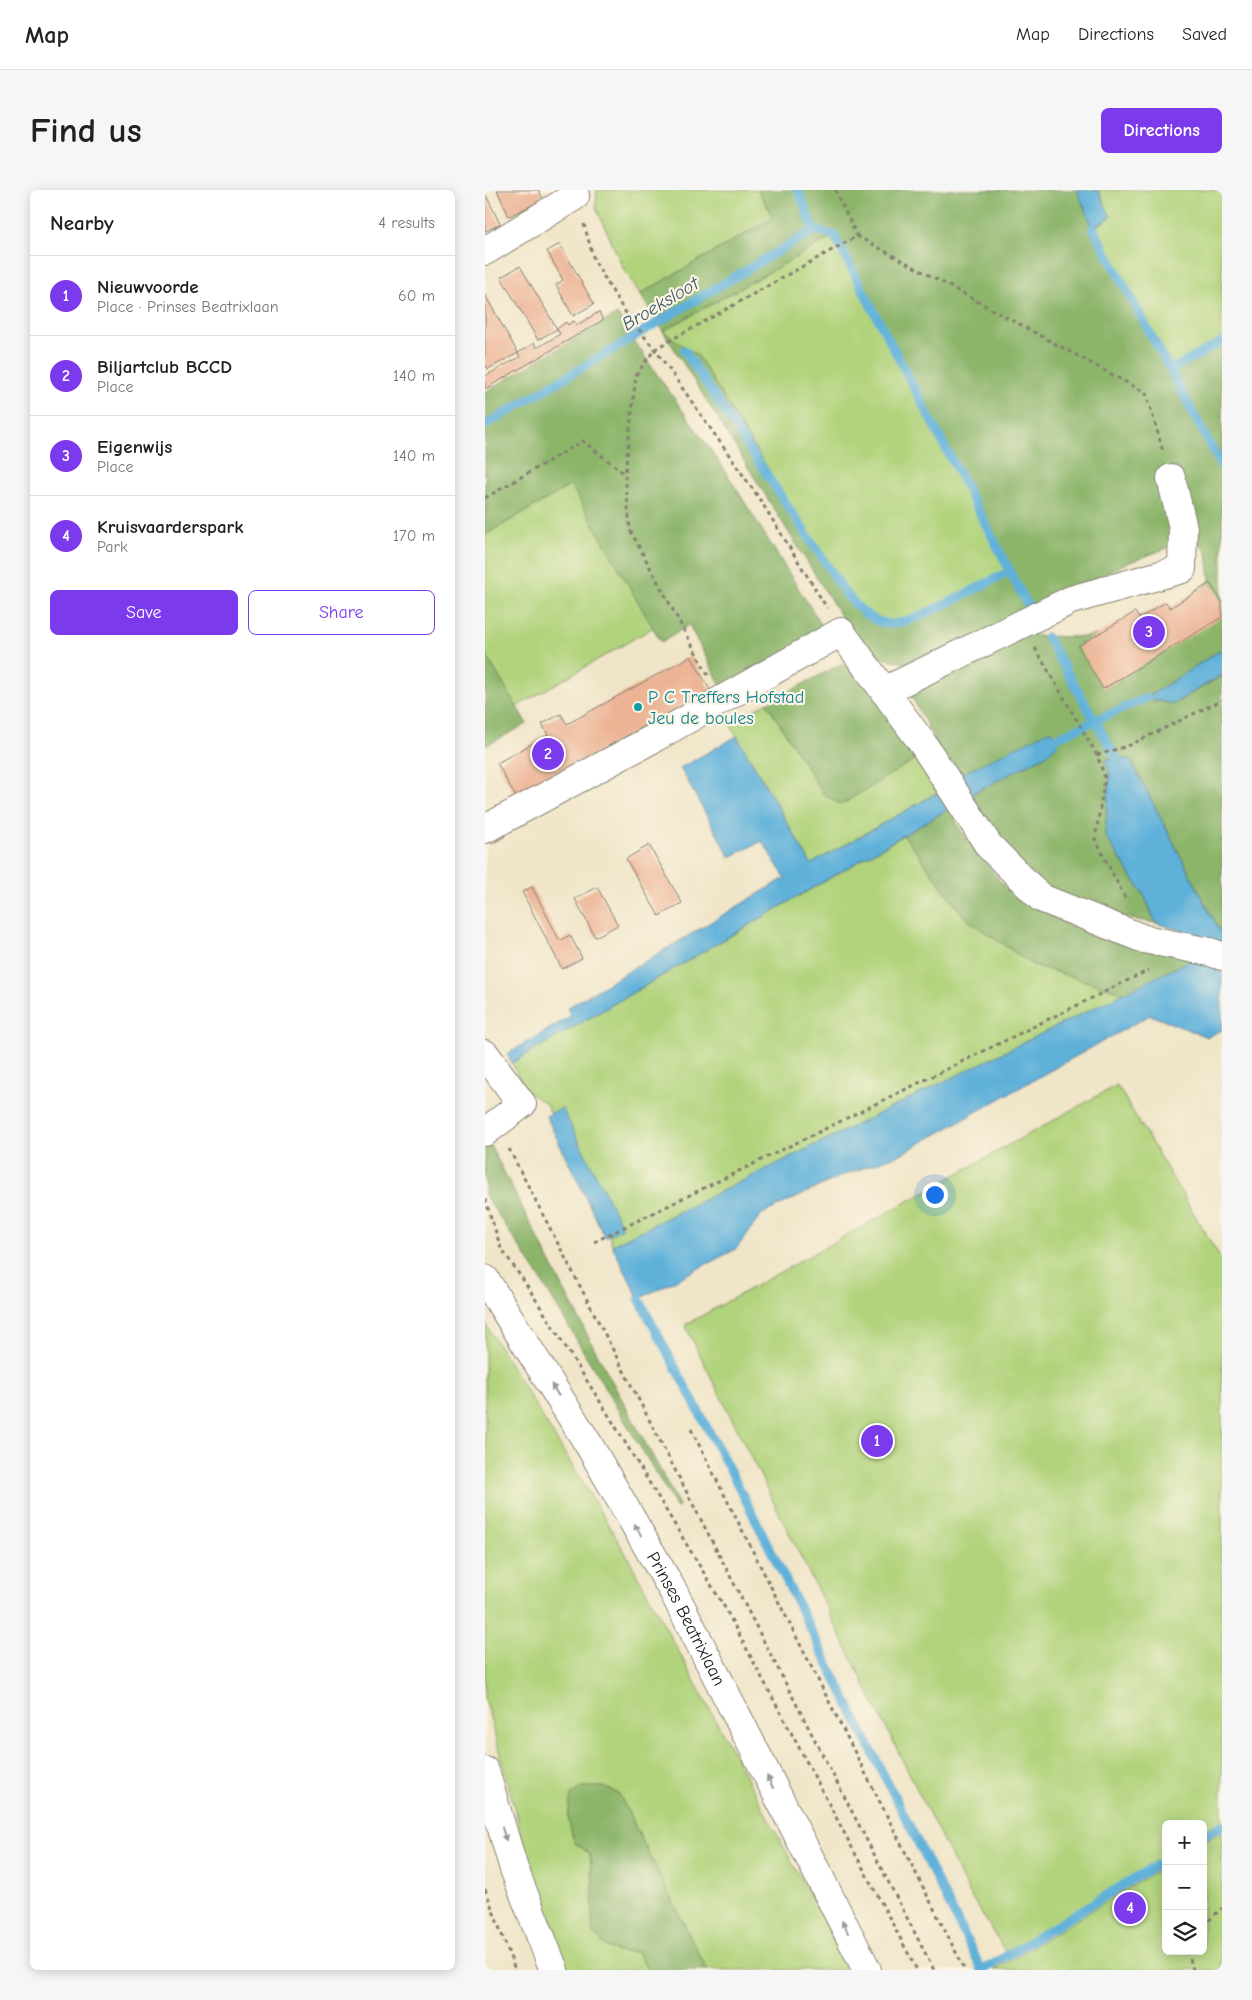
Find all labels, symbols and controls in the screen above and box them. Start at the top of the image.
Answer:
text: Map [25,21,69,49]
text: Map [1016,24,1050,45]
text: Directions [1078,24,1154,45]
text: Saved [1182,24,1227,45]
button: Directions [1101,108,1222,153]
text: Find us [30,110,142,151]
text: Nearby [50,211,114,235]
text: 4 results [378,214,435,232]
water label: Broeksloot [618,271,705,335]
text: Nieuwvoorde [97,276,199,298]
text: 1 [63,287,69,305]
text: 60 m [398,287,435,305]
text: Place · Prinses Beatrixlaan [97,298,279,316]
text: Biljartclub BCCD [97,356,232,378]
text: 2 [62,367,70,385]
text: 140 m [393,367,435,385]
text: Place [97,378,133,396]
text: Eigenwijs [97,436,172,458]
text: 3 [62,447,70,465]
text: 140 m [393,447,435,465]
text: Place [97,458,133,476]
text: Kruisvaarderspark [97,516,243,538]
text: 4 [62,527,70,545]
text: 170 m [393,527,435,545]
text: Park [97,538,128,556]
button: Save [50,590,238,635]
button: Share [248,590,435,635]
pin: 3 [1133,613,1165,651]
place label: P C Treffers Hofstad Jeu de boules [648,687,804,729]
marker: P C Treffers Hofstad Jeu de boules [632,701,644,713]
pin: 2 [532,735,564,773]
your location [922,1182,948,1208]
one-way arrow [550,1384,559,1397]
pin: 1 [861,1422,893,1460]
one-way arrow [634,1522,642,1537]
street label: Prinses Beatrixlaan [642,1548,730,1689]
one-way arrow [766,1775,774,1789]
map controls [1162,1820,1207,1955]
button: + [1162,1820,1207,1865]
one-way arrow [500,1827,508,1842]
button: − [1162,1865,1207,1910]
pin: 4 [1114,1889,1146,1927]
button: layers [1162,1910,1207,1955]
one-way arrow [841,1919,849,1934]

